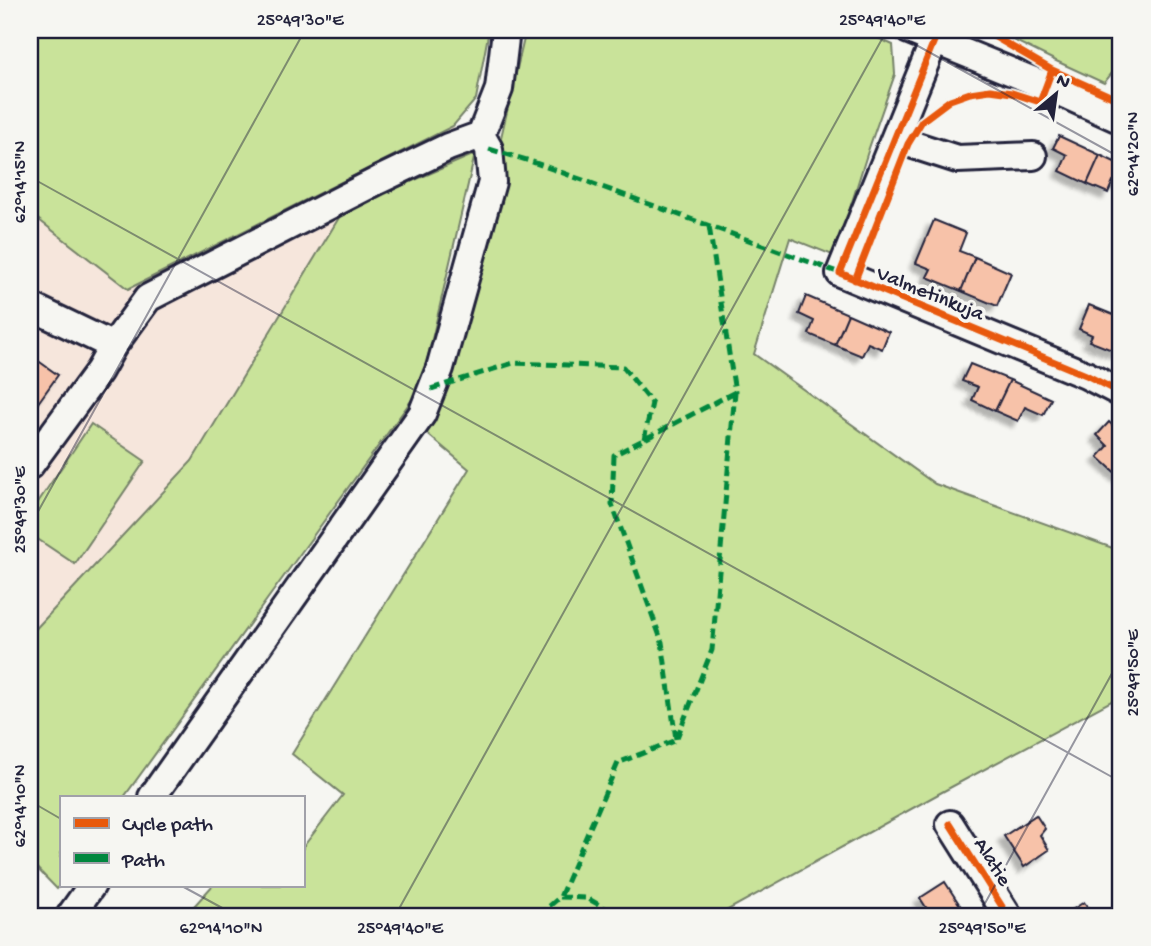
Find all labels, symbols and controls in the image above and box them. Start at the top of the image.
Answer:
text: 25°49'30"E [257,11,344,32]
text: 25°49'40"E [839,11,926,32]
north arrow [1021,60,1092,130]
text: N [1052,69,1074,95]
text: 62°14'20"N [1124,112,1145,196]
text: 62°14'15"N [11,141,32,223]
street label: Valmetinkuja [871,262,988,329]
text: 25°49'30"E [11,466,32,553]
text: 25°49'50"E [1124,629,1145,716]
text: 62°14'10"N [11,764,32,848]
legend [60,796,304,886]
text: Cycle path [122,814,213,839]
street label: Alatie [966,834,1016,893]
text: Path [121,850,165,875]
text: 62°14'10"N [179,919,263,940]
text: 25°49'40"E [357,919,444,940]
text: 25°49'50"E [939,919,1026,940]

